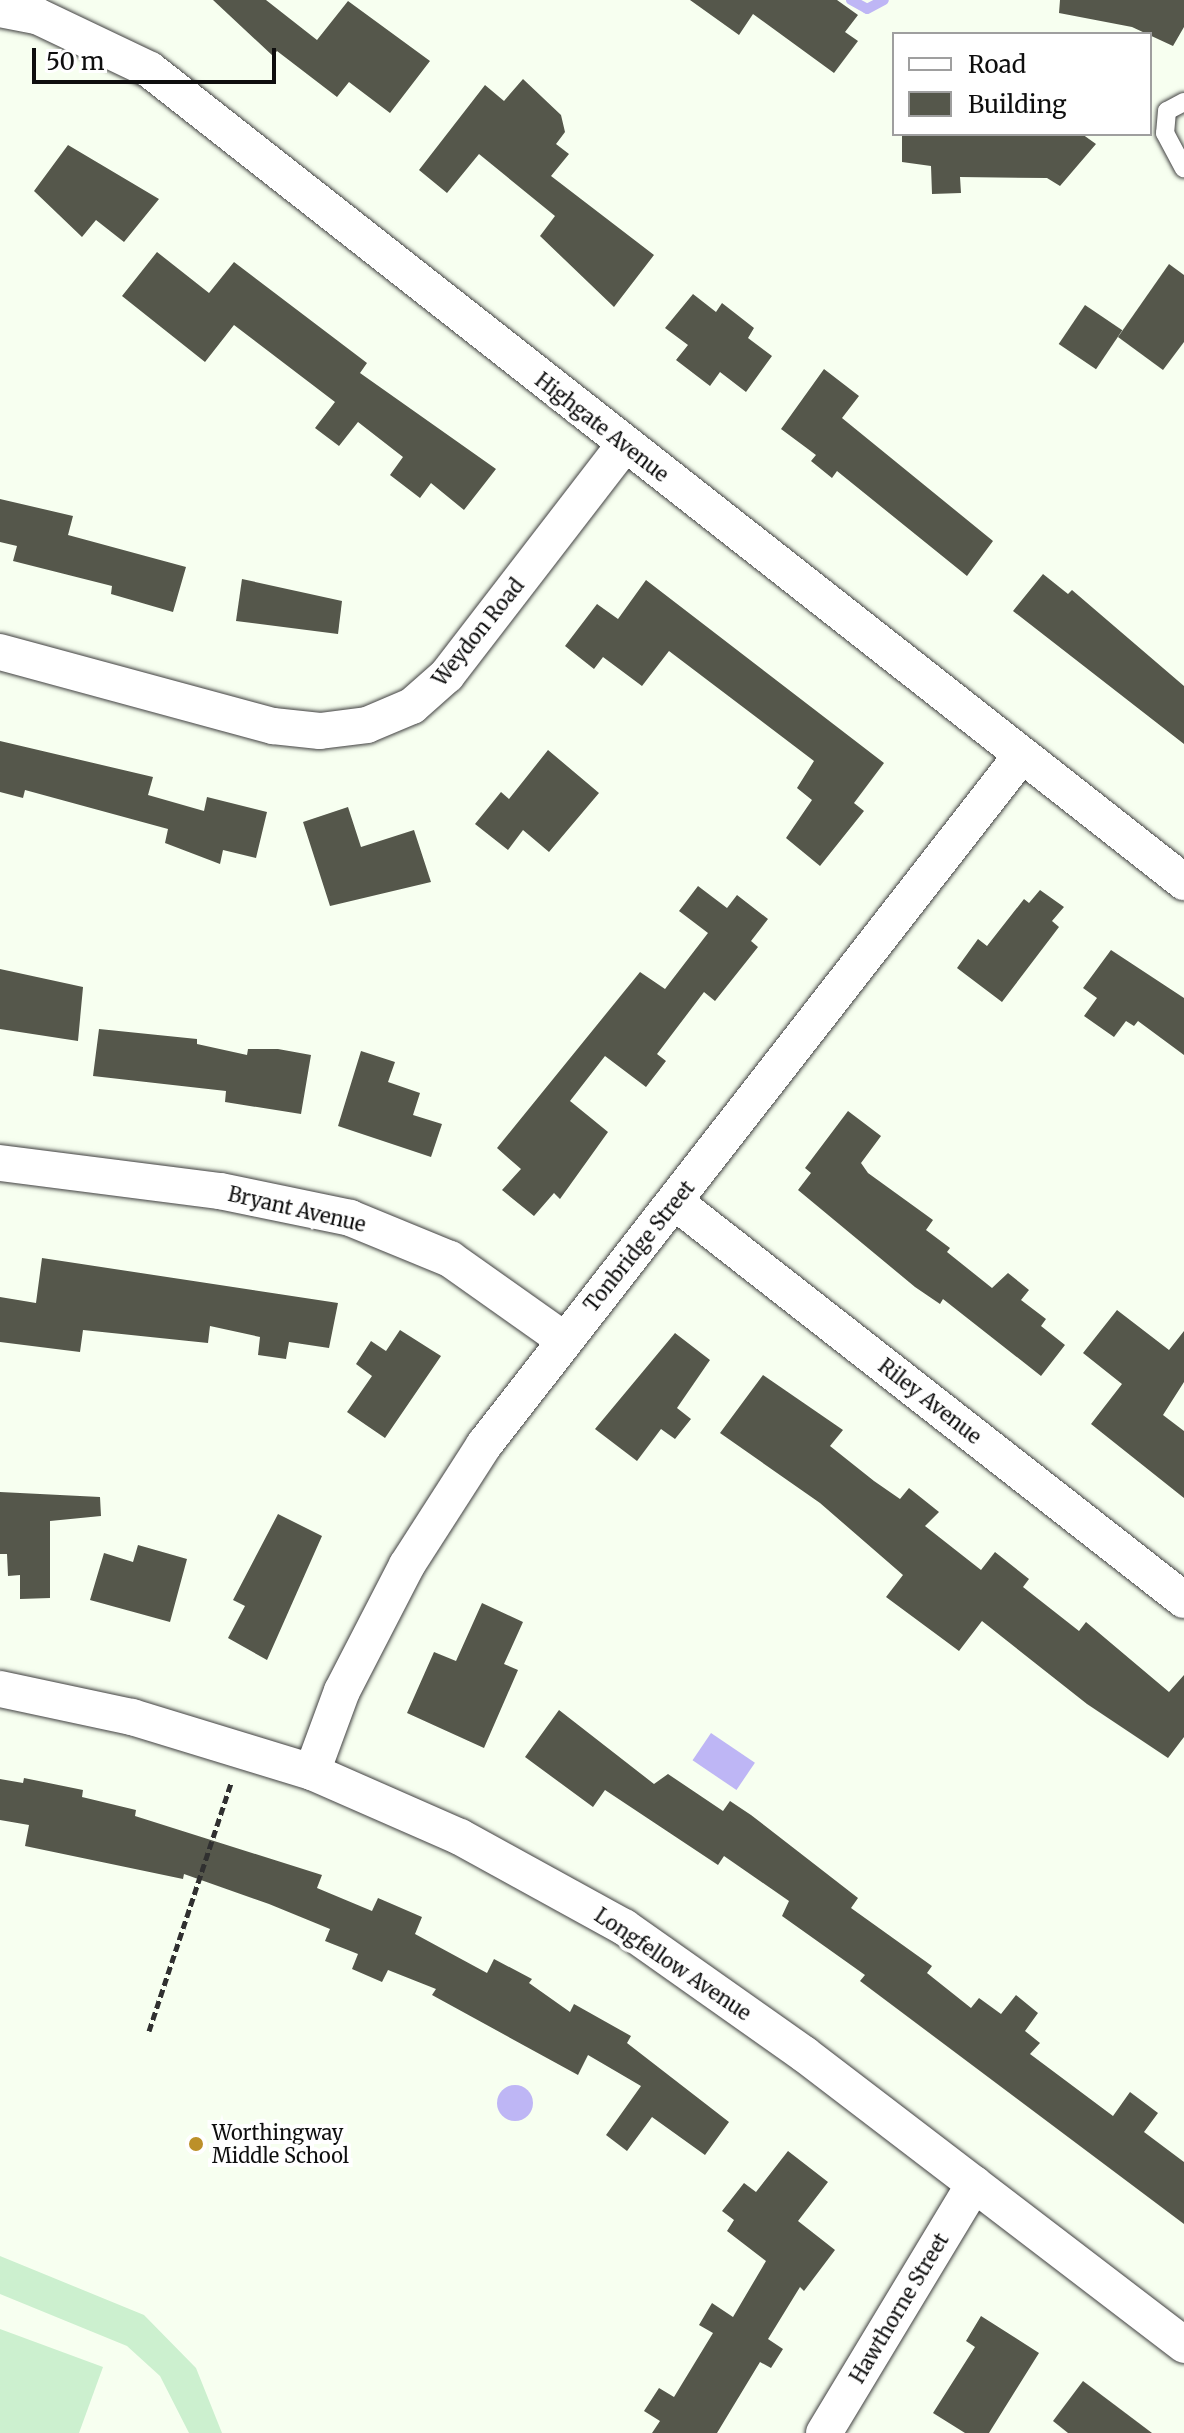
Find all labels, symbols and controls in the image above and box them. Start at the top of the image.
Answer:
scale bar [36,32,280,82]
legend [892,32,1152,136]
text: 50 m [46,46,105,77]
text: Road [968,49,1026,80]
text: Building [968,89,1067,120]
street label: Highgate Avenue [531,368,673,486]
street label: Weydon Road [427,573,529,691]
street label: Tonbridge Street [579,1176,699,1316]
street label: Bryant Avenue [226,1182,368,1236]
street label: Riley Avenue [874,1353,986,1449]
street label: Longfellow Avenue [590,1903,756,2025]
place label: Worthingway Middle School [212,2120,349,2167]
marker: Worthingway Middle School [187,2135,205,2153]
street label: Hawthorne Street [845,2229,953,2387]

